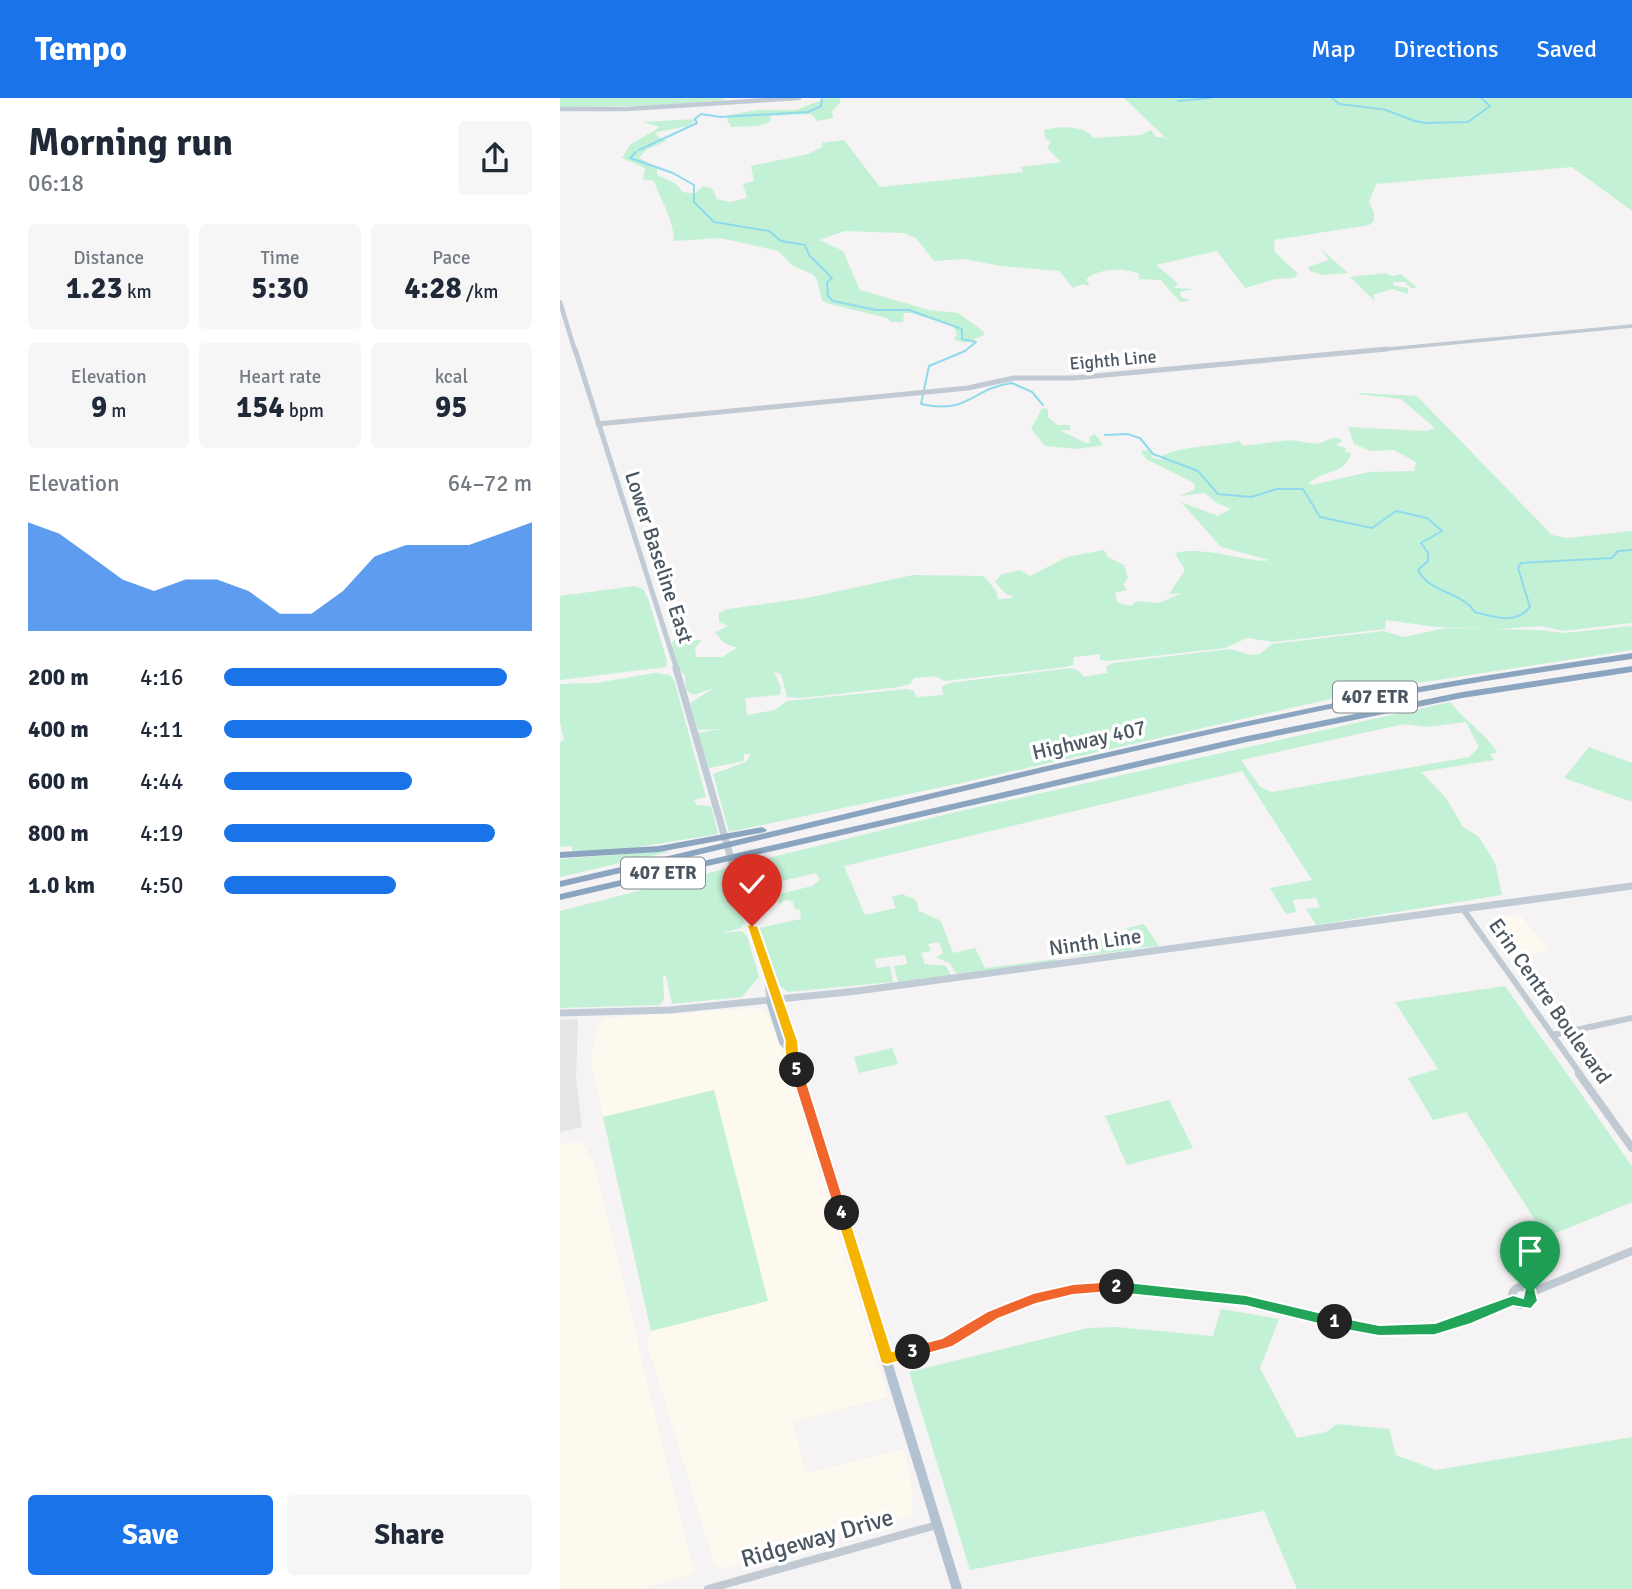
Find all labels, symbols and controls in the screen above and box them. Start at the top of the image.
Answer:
text: Tempo [35,29,127,70]
text: Map [1311,34,1356,64]
text: Directions [1394,34,1499,64]
text: Saved [1537,34,1597,64]
text: Morning run [28,119,233,166]
button: share [458,121,532,195]
text: 06:18 [28,169,84,198]
text: Distance [73,246,144,270]
text: Time [260,246,300,270]
text: Pace [432,246,470,270]
text: 1.23 [66,270,123,307]
text: 5:30 [251,270,309,307]
text: 4:28 [404,270,462,307]
text: km [123,280,152,304]
text: /km [462,280,498,304]
street label: Eighth Line [1069,345,1157,375]
text: Elevation [71,365,147,389]
text: Heart rate [239,365,321,389]
text: kcal [435,365,468,389]
text: 9 [91,389,107,426]
text: 154 [236,389,285,426]
text: 95 [435,389,468,426]
text: m [107,399,126,423]
text: bpm [285,399,324,423]
street label: Lower Baseline East [619,468,699,646]
text: Elevation [28,469,120,498]
text: 64–72 m [448,469,532,498]
text: 200 m [28,663,89,692]
text: 4:16 [140,663,183,692]
road number: 407 ETR [1333,682,1417,712]
street label: Highway 407 [1030,714,1148,766]
text: 400 m [28,715,89,744]
text: 4:11 [140,715,183,744]
text: 600 m [28,767,89,796]
text: 4:44 [140,767,183,796]
text: 800 m [28,819,89,848]
text: 4:19 [140,819,183,848]
pin [722,854,782,926]
road number: 407 ETR [621,858,705,888]
icon: check [733,865,771,903]
text: 1.0 km [28,871,95,900]
text: 4:50 [140,871,183,900]
street label: Erin Centre Boulevard [1483,913,1617,1089]
street label: Ninth Line [1047,923,1143,961]
pin: 5 [779,1052,814,1088]
text: 5 [791,1057,802,1081]
pin: 4 [824,1196,860,1230]
text: 4 [836,1200,847,1224]
pin [1500,1221,1560,1293]
icon: arrive [1511,1232,1549,1270]
pin: 2 [1100,1270,1134,1304]
text: 2 [1111,1274,1122,1298]
pin: 1 [1318,1304,1352,1340]
text: 1 [1329,1309,1340,1333]
pin: 3 [896,1334,930,1370]
text: 3 [907,1339,918,1363]
button: Save [28,1495,273,1575]
button: Share [287,1495,532,1575]
street label: Ridgeway Drive [737,1502,897,1574]

